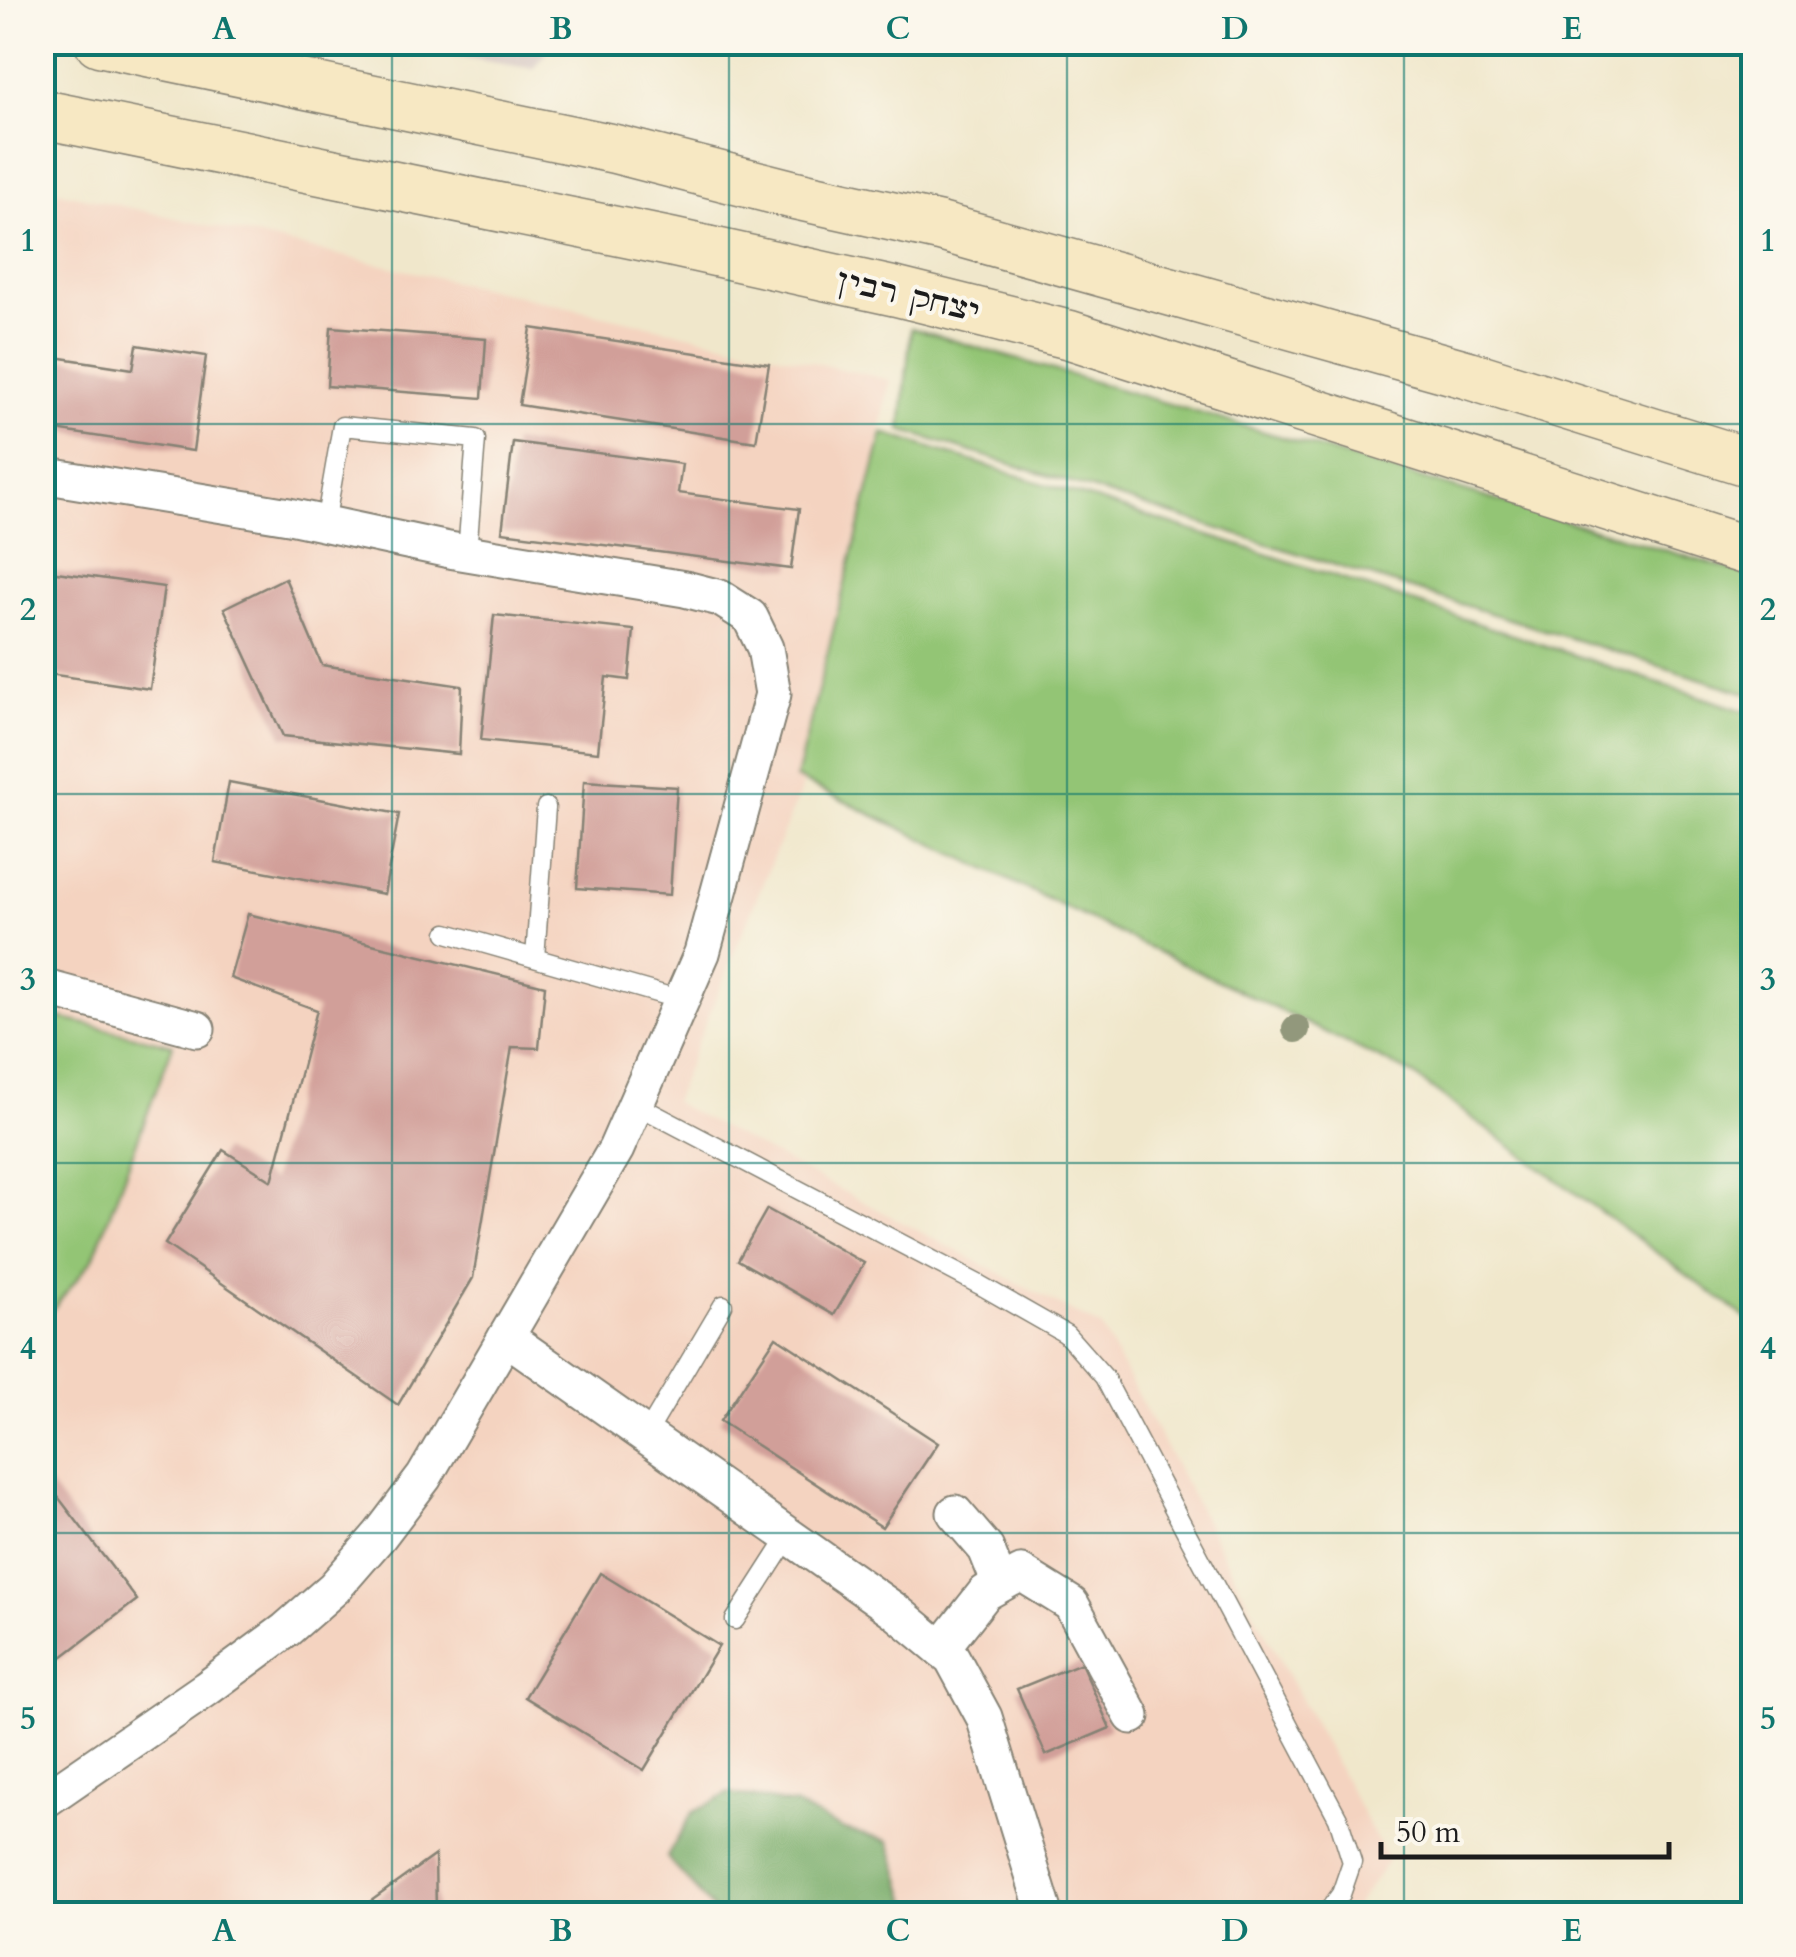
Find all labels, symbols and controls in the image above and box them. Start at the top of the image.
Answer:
text: A [212,7,236,51]
text: B [549,7,573,51]
text: C [886,7,910,51]
text: D [1221,7,1249,51]
text: E [1562,7,1582,51]
text: 1 [20,219,36,263]
text: 1 [1760,219,1776,263]
street label: יצחק רבין [832,260,984,332]
text: 2 [20,588,36,632]
text: 2 [1760,588,1776,632]
text: 3 [20,958,36,1002]
text: 3 [1760,958,1776,1002]
text: 4 [20,1327,36,1371]
text: 4 [1760,1327,1776,1371]
text: 5 [20,1697,36,1741]
text: 5 [1760,1697,1776,1741]
scale bar [1381,1797,1668,1859]
text: 50 m [1396,1812,1461,1853]
text: A [212,1909,236,1953]
text: B [549,1909,573,1953]
text: C [886,1909,910,1953]
text: D [1221,1909,1249,1953]
text: E [1562,1909,1582,1953]

